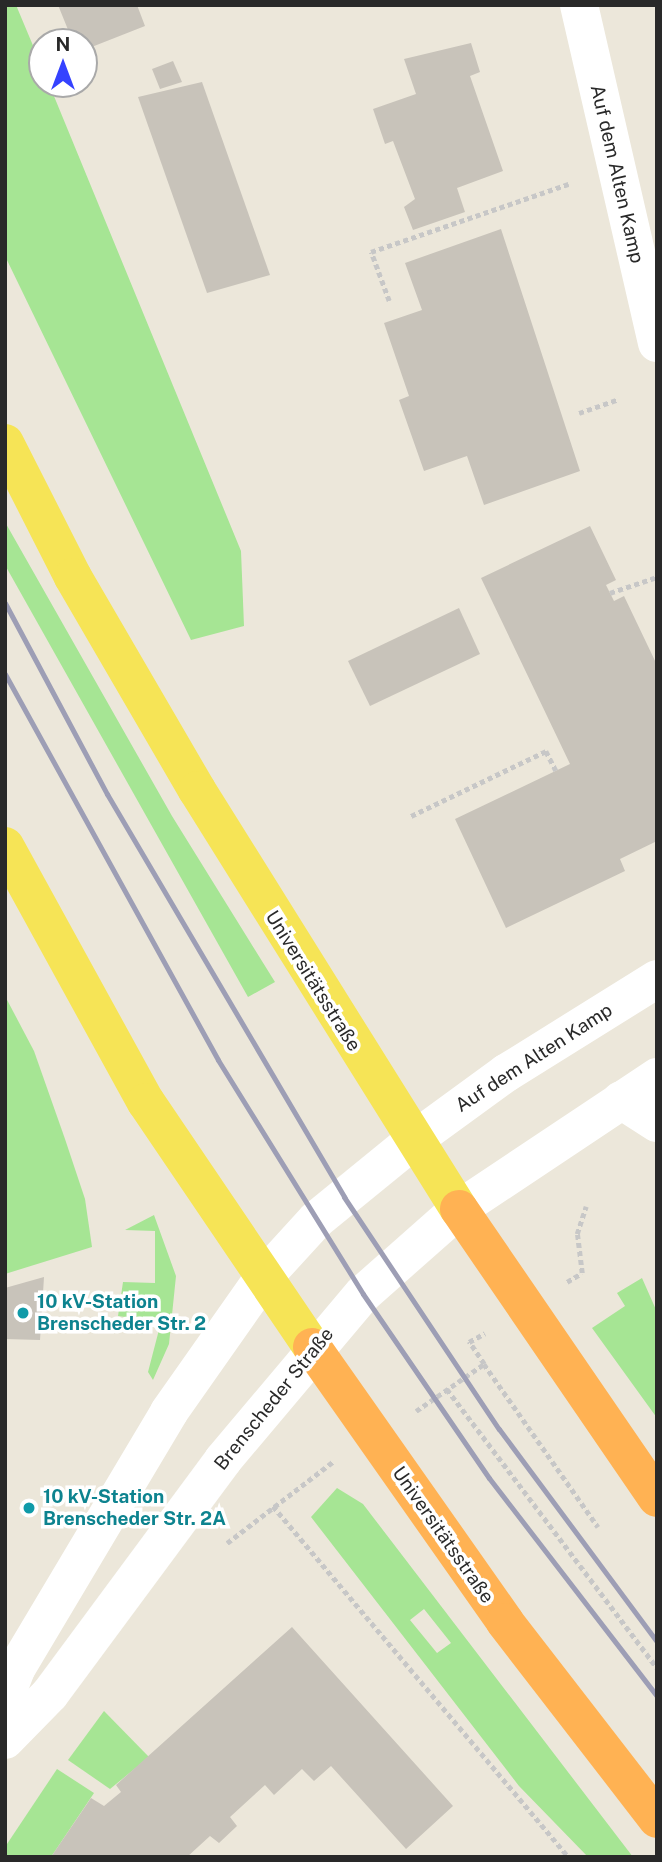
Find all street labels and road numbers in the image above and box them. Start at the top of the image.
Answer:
street label: Auf dem Alten Kamp [585,82,649,266]
street label: Universitätsstraße [261,906,365,1056]
street label: Auf dem Alten Kamp [451,999,617,1117]
street label: Brenscheder Straße [210,1323,338,1475]
street label: Universitätsstraße [387,1462,499,1608]

